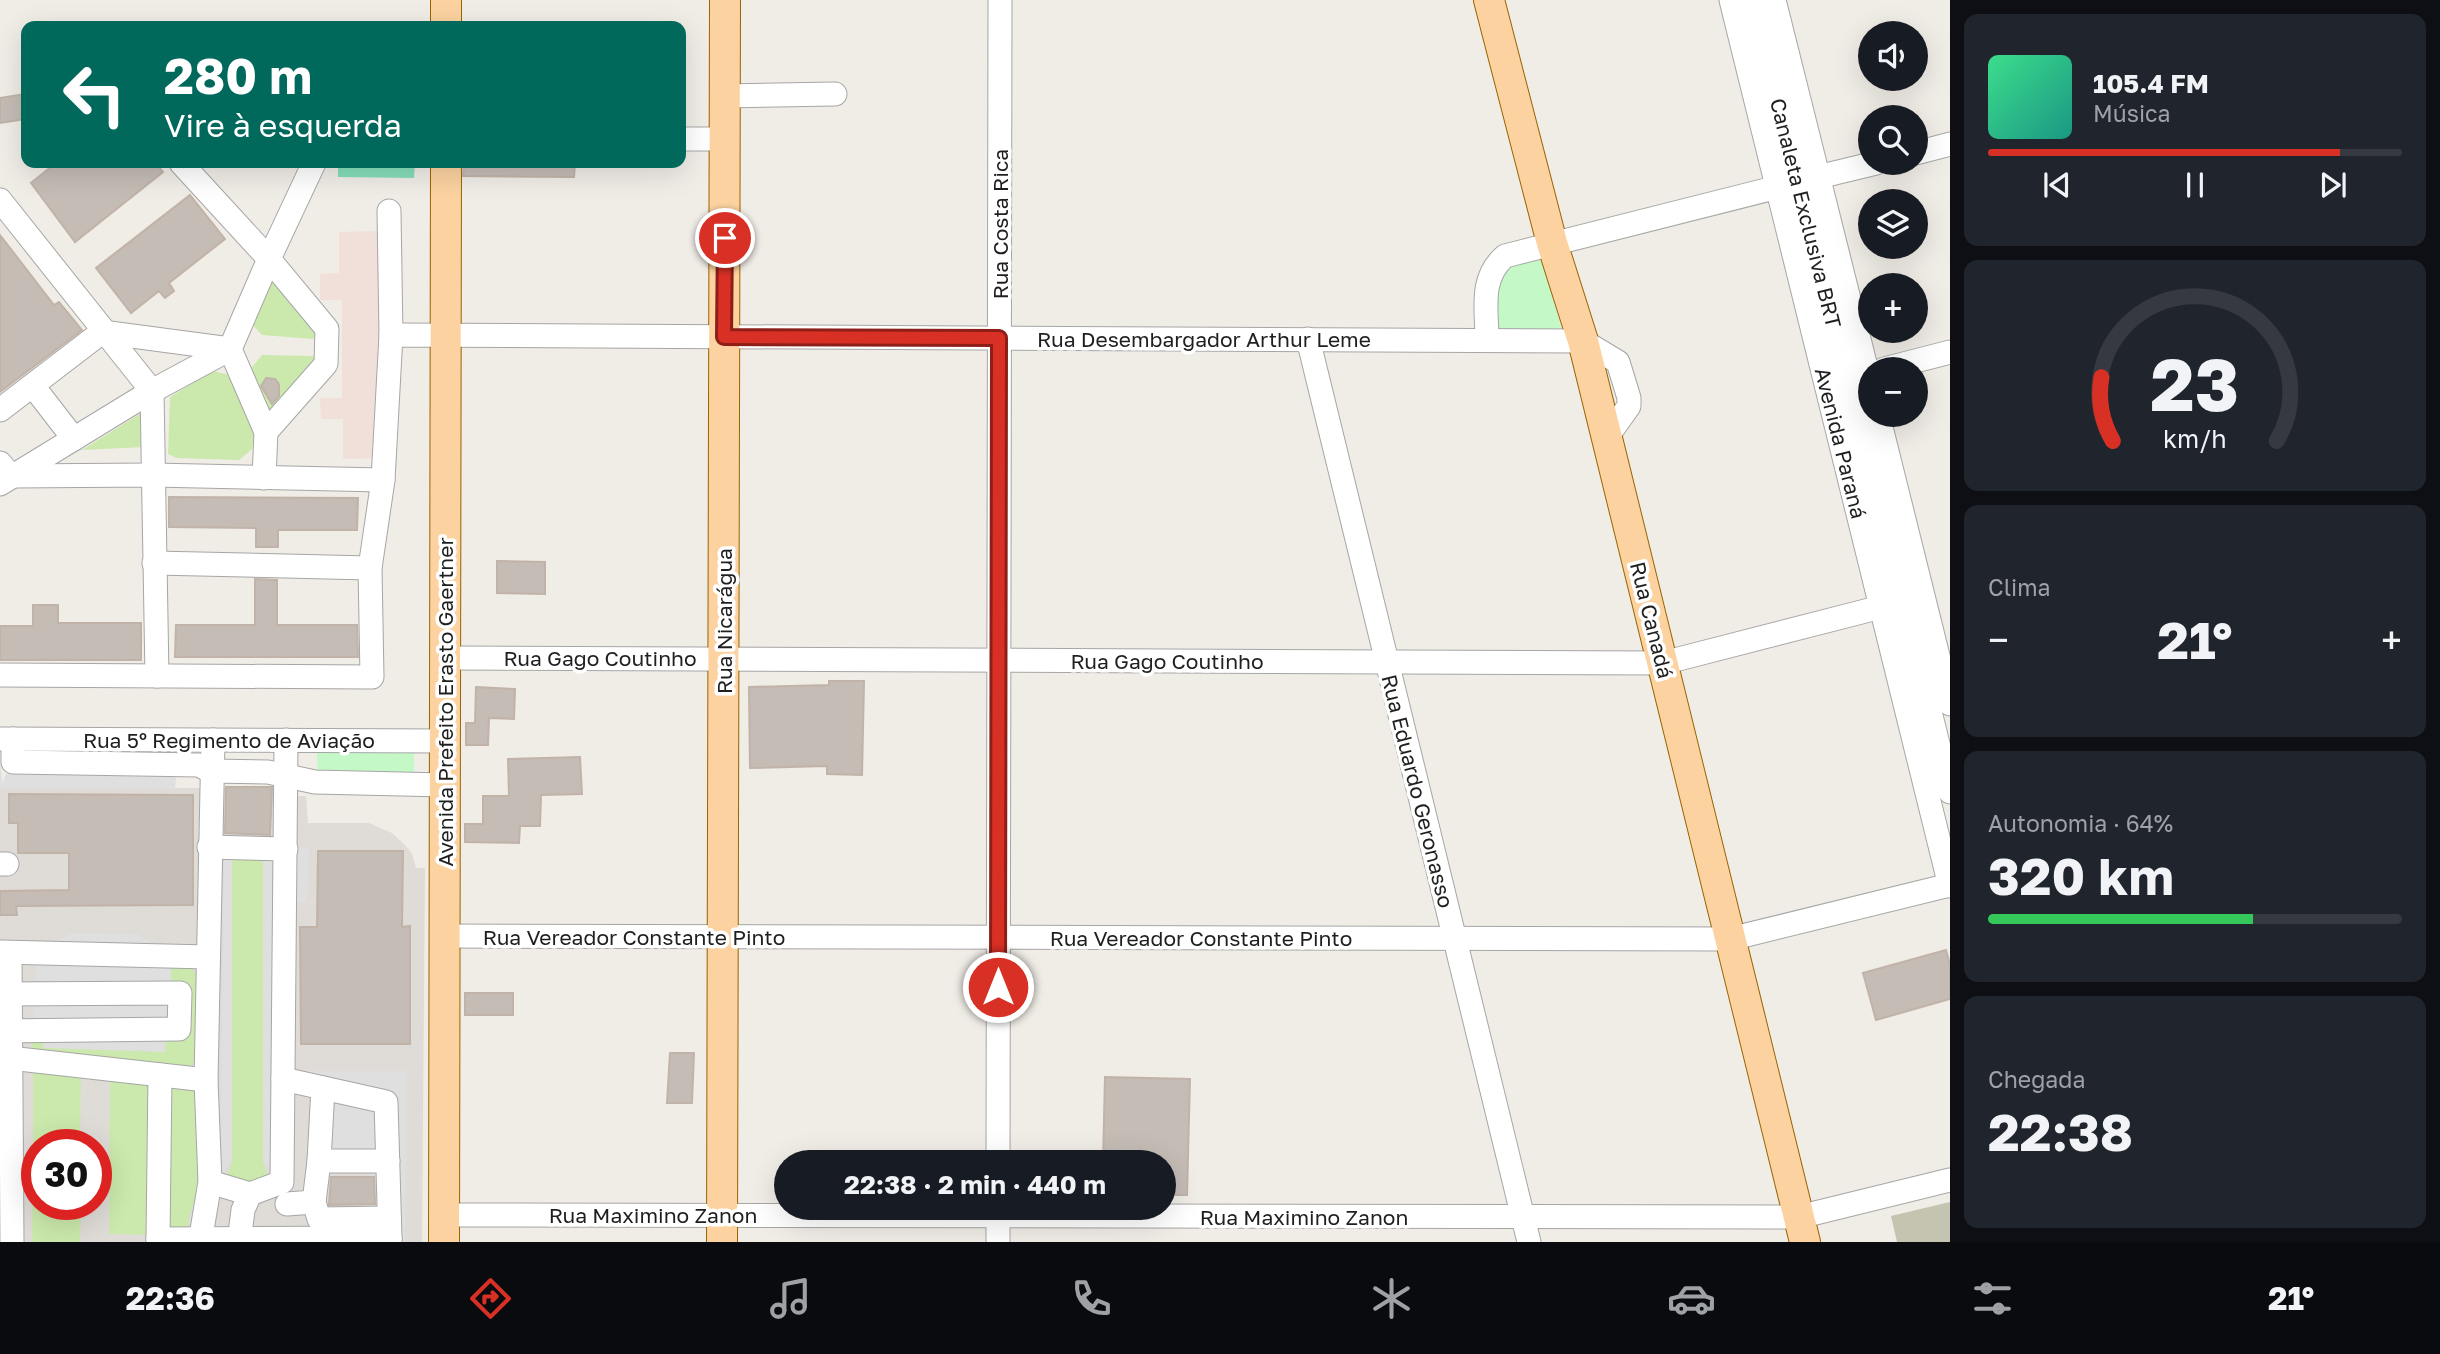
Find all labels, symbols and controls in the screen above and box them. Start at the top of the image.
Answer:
map controls [1858,21,1928,427]
button: sound [1858,21,1928,91]
text: 280 m [164,46,312,105]
icon: left [49,49,140,140]
text: 105.4 FM [2093,68,2209,99]
street label: Canaleta Exclusiva BRT [1765,95,1847,331]
text: Música [2093,99,2171,127]
button: search [1858,105,1928,175]
text: Vire à esquerda [164,106,402,144]
street label: Rua Costa Rica [987,149,1013,299]
icon: previous [2038,166,2076,204]
icon: pause [2176,166,2214,204]
icon: next [2314,166,2352,204]
button: layers [1858,189,1928,259]
pin [695,208,755,268]
icon: arrive [706,219,744,257]
button: + [1858,273,1928,343]
street label: Rua Desembargador Arthur Leme [1037,326,1371,352]
text: 23 [2151,341,2239,428]
button: − [1858,357,1928,427]
street label: Avenida Paraná [1810,365,1872,521]
text: km/h [2163,423,2227,454]
street label: Avenida Prefeito Erasto Gaertner [432,537,458,867]
street label: Rua Nicarágua [711,548,737,694]
street label: Rua Canadá [1625,559,1679,681]
text: Clima [1988,573,2051,601]
text: 21° [2157,608,2233,670]
text: − [1988,617,2009,662]
text: + [2381,617,2402,662]
street label: Rua Gago Coutinho [503,645,697,671]
street label: Rua Gago Coutinho [1070,648,1264,674]
street label: Rua Eduardo Geronasso [1376,672,1460,910]
street label: Rua 5º Regimento de Aviação [83,727,375,753]
text: Autonomia · 64% [1988,809,2173,837]
text: 320 km [1988,844,2174,906]
street label: Rua Vereador Constante Pinto [483,924,785,950]
street label: Rua Vereador Constante Pinto [1050,925,1352,951]
position arrow [961,950,1035,1024]
text: Chegada [1988,1065,2085,1093]
text: 22:38 [1988,1100,2133,1162]
speed limit sign: 30 [21,1129,112,1220]
text: 22:38 · 2 min · 440 m [844,1169,1106,1200]
street label: Rua Maximino Zanon [549,1202,757,1228]
street label: Rua Maximino Zanon [1200,1204,1408,1230]
icon: directions [466,1274,515,1323]
icon: music [766,1274,815,1323]
icon: phone [1067,1274,1116,1323]
icon: climate [1367,1274,1416,1323]
icon: car [1667,1274,1716,1323]
icon: filters [1968,1274,2017,1323]
text: 22:36 [126,1279,215,1317]
text: 21° [2268,1279,2314,1317]

